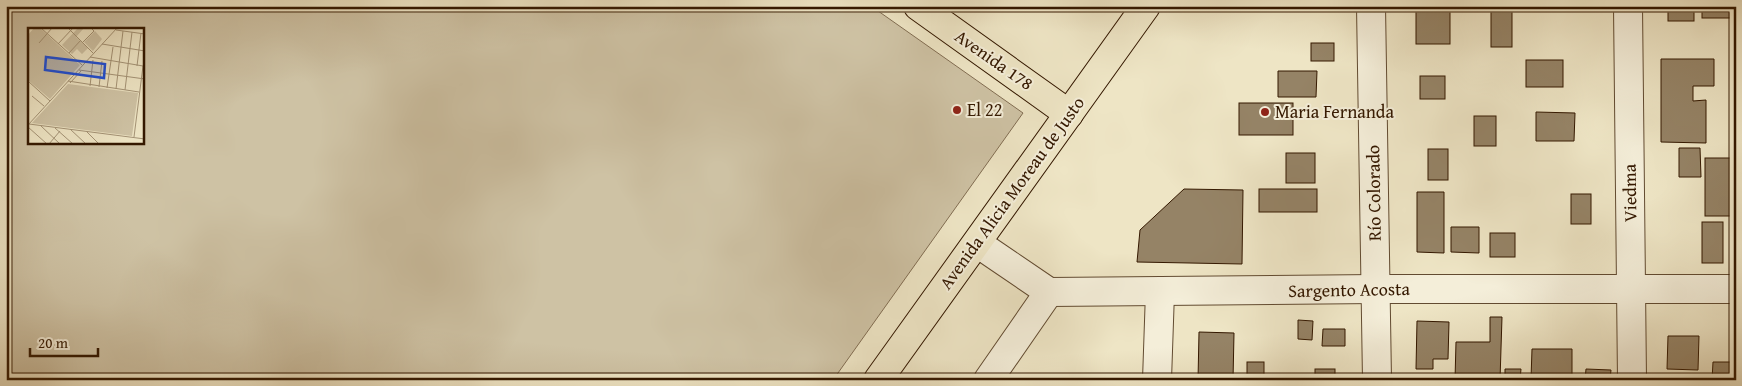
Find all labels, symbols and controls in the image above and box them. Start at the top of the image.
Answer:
street label: Avenida 178 [950,23,1039,97]
inset map [28,28,144,144]
street label: Avenida Alicia Moreau de Justo [932,91,1091,295]
place label: El 22 [967,96,1002,123]
place label: Maria Fernanda [1275,98,1394,125]
marker: El 22 [951,104,963,116]
marker: Maria Fernanda [1259,106,1271,118]
street label: Río Colorado [1359,145,1388,241]
street label: Viedma [1615,163,1644,222]
street label: Sargento Acosta [1288,275,1411,304]
scale bar [30,326,98,358]
text: 20 m [38,332,69,353]

